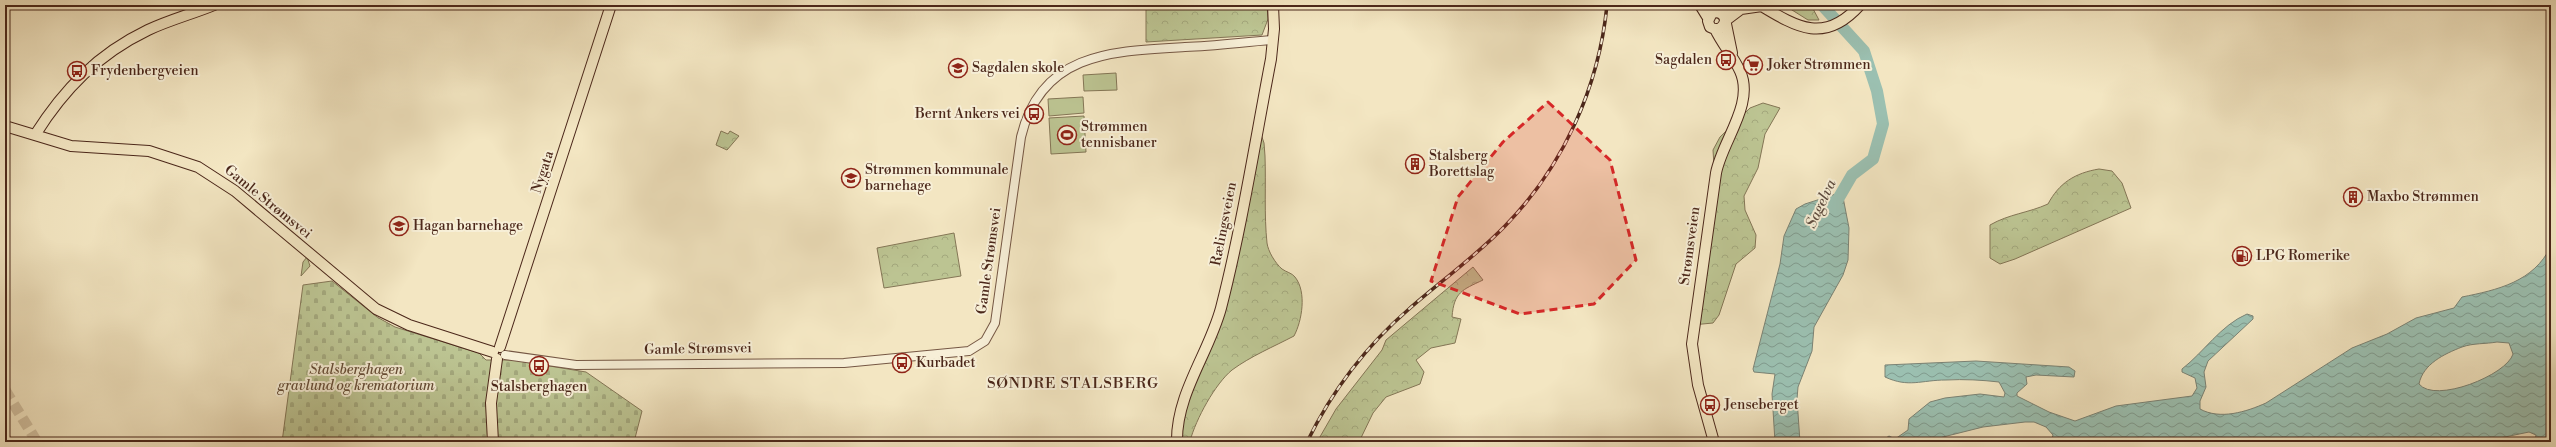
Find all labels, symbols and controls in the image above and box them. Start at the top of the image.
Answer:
bus stop icon: Sagdalen [1715,49,1737,71]
place label: Sagdalen [1655,51,1713,69]
supermarket icon: Joker Strømmen [1742,54,1764,76]
place label: Joker Strømmen [1766,56,1871,74]
school or university icon: Sagdalen skole [947,57,969,79]
place label: Sagdalen skole [972,59,1064,77]
bus stop icon: Frydenbergveien [66,60,88,82]
place label: Frydenbergveien [91,62,199,80]
bus stop icon: Bernt Ankers vei [1023,103,1045,125]
place label: Bernt Ankers vei [914,105,1020,123]
place label: Strømmen tennisbaner [1081,118,1157,152]
sports icon: Strømmen tennisbaner [1056,124,1078,146]
place label: Stalsberg Borettslag [1428,147,1495,181]
street label: Nygata [528,148,559,195]
building icon: Stalsberg Borettslag [1404,153,1426,175]
street label: Gamle Strømsvei [221,161,316,243]
place label: Strømmen kommunale barnehage [865,161,1009,195]
school or university icon: Strømmen kommunale barnehage [840,167,862,189]
water label: Sagelva [1801,176,1841,231]
street label: Rælingsveien [1207,180,1241,268]
building icon: Maxbo Strømmen [2342,186,2364,208]
place label: Maxbo Strømmen [2367,188,2480,206]
street label: Strømsveien [1676,205,1705,286]
street label: Gamle Strømsvei [973,206,1005,316]
school or university icon: Hagan barnehage [388,215,410,237]
place label: Hagan barnehage [413,217,523,235]
fuel station icon: LPG Romerike [2231,245,2253,267]
place label: LPG Romerike [2256,247,2350,265]
street label: Gamle Strømsvei [644,339,752,359]
bus stop icon: Kurbadet [891,352,913,374]
place label: Kurbadet [916,354,975,372]
bus stop icon: Stalsberghagen [528,355,550,377]
park label: Stalsberghagen gravlund og krematorium [277,361,435,395]
district label: SØNDRE STALSBERG [987,374,1159,393]
place label: Stalsberghagen [491,378,588,396]
bus stop icon: Jenseberget [1699,394,1721,416]
place label: Jenseberget [1723,396,1799,414]

